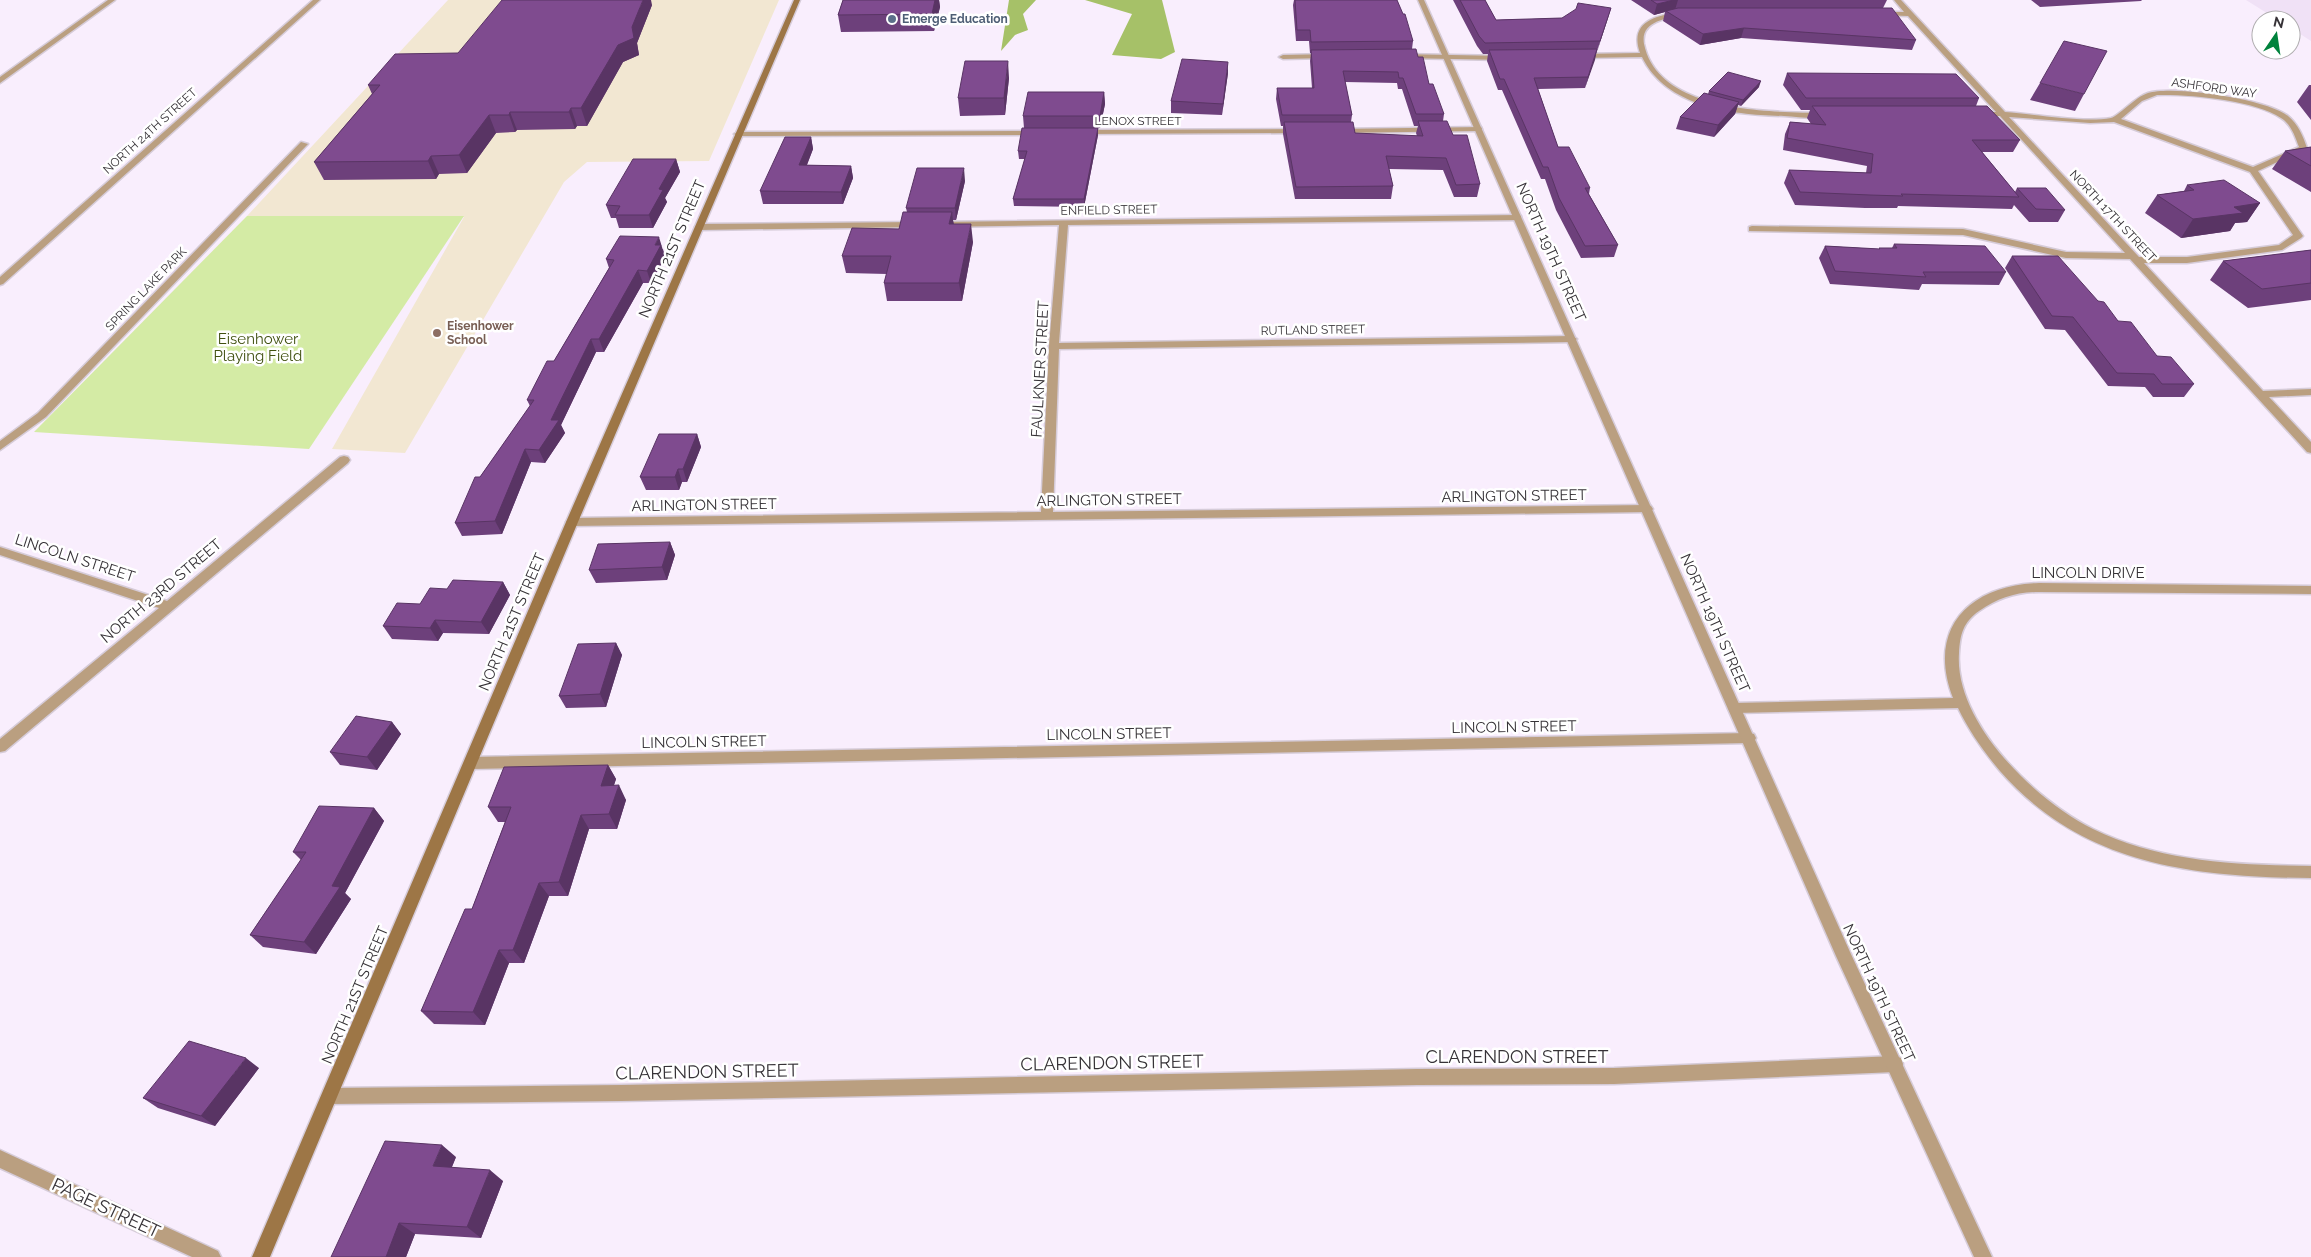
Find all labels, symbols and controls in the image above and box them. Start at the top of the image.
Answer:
north arrow [2251,10,2301,60]
place label: Emerge Education [902,12,1008,26]
marker: Emerge Education [886,13,898,25]
text: N [2272,13,2286,31]
street label: ASHFORD WAY [2170,75,2258,101]
street label: NORTH 24TH STREET [100,85,200,177]
street label: LENOX STREET [1094,114,1182,128]
street label: NORTH 17TH STREET [2067,167,2160,265]
street label: NORTH 21ST STREET [635,177,709,321]
street label: NORTH 19TH STREET [1512,180,1590,324]
street label: ENFIELD STREET [1060,202,1158,218]
street label: SPRING LAKE PARK [103,244,190,334]
street label: FAULKNER STREET [1027,300,1053,438]
place label: Eisenhower School [447,319,514,347]
street label: RUTLAND STREET [1261,322,1366,338]
marker: Eisenhower School [431,327,443,339]
park label: Eisenhower Playing Field [214,330,302,365]
street label: ARLINGTON STREET [1441,486,1587,506]
street label: ARLINGTON STREET [1036,490,1182,510]
street label: ARLINGTON STREET [631,495,777,515]
street label: LINCOLN STREET [13,530,137,586]
street label: NORTH 23RD STREET [97,535,225,647]
street label: NORTH 21ST STREET [475,550,549,694]
street label: NORTH 19TH STREET [1676,551,1754,695]
street label: LINCOLN DRIVE [2031,564,2145,582]
street label: LINCOLN STREET [1451,717,1577,737]
street label: LINCOLN STREET [1046,724,1172,744]
street label: LINCOLN STREET [641,732,767,752]
street label: NORTH 19TH STREET [1839,921,1919,1065]
street label: NORTH 21ST STREET [318,923,392,1067]
street label: CLARENDON STREET [1425,1046,1609,1067]
street label: CLARENDON STREET [1020,1050,1204,1075]
street label: CLARENDON STREET [615,1059,799,1084]
street label: PAGE STREET [49,1173,164,1242]

